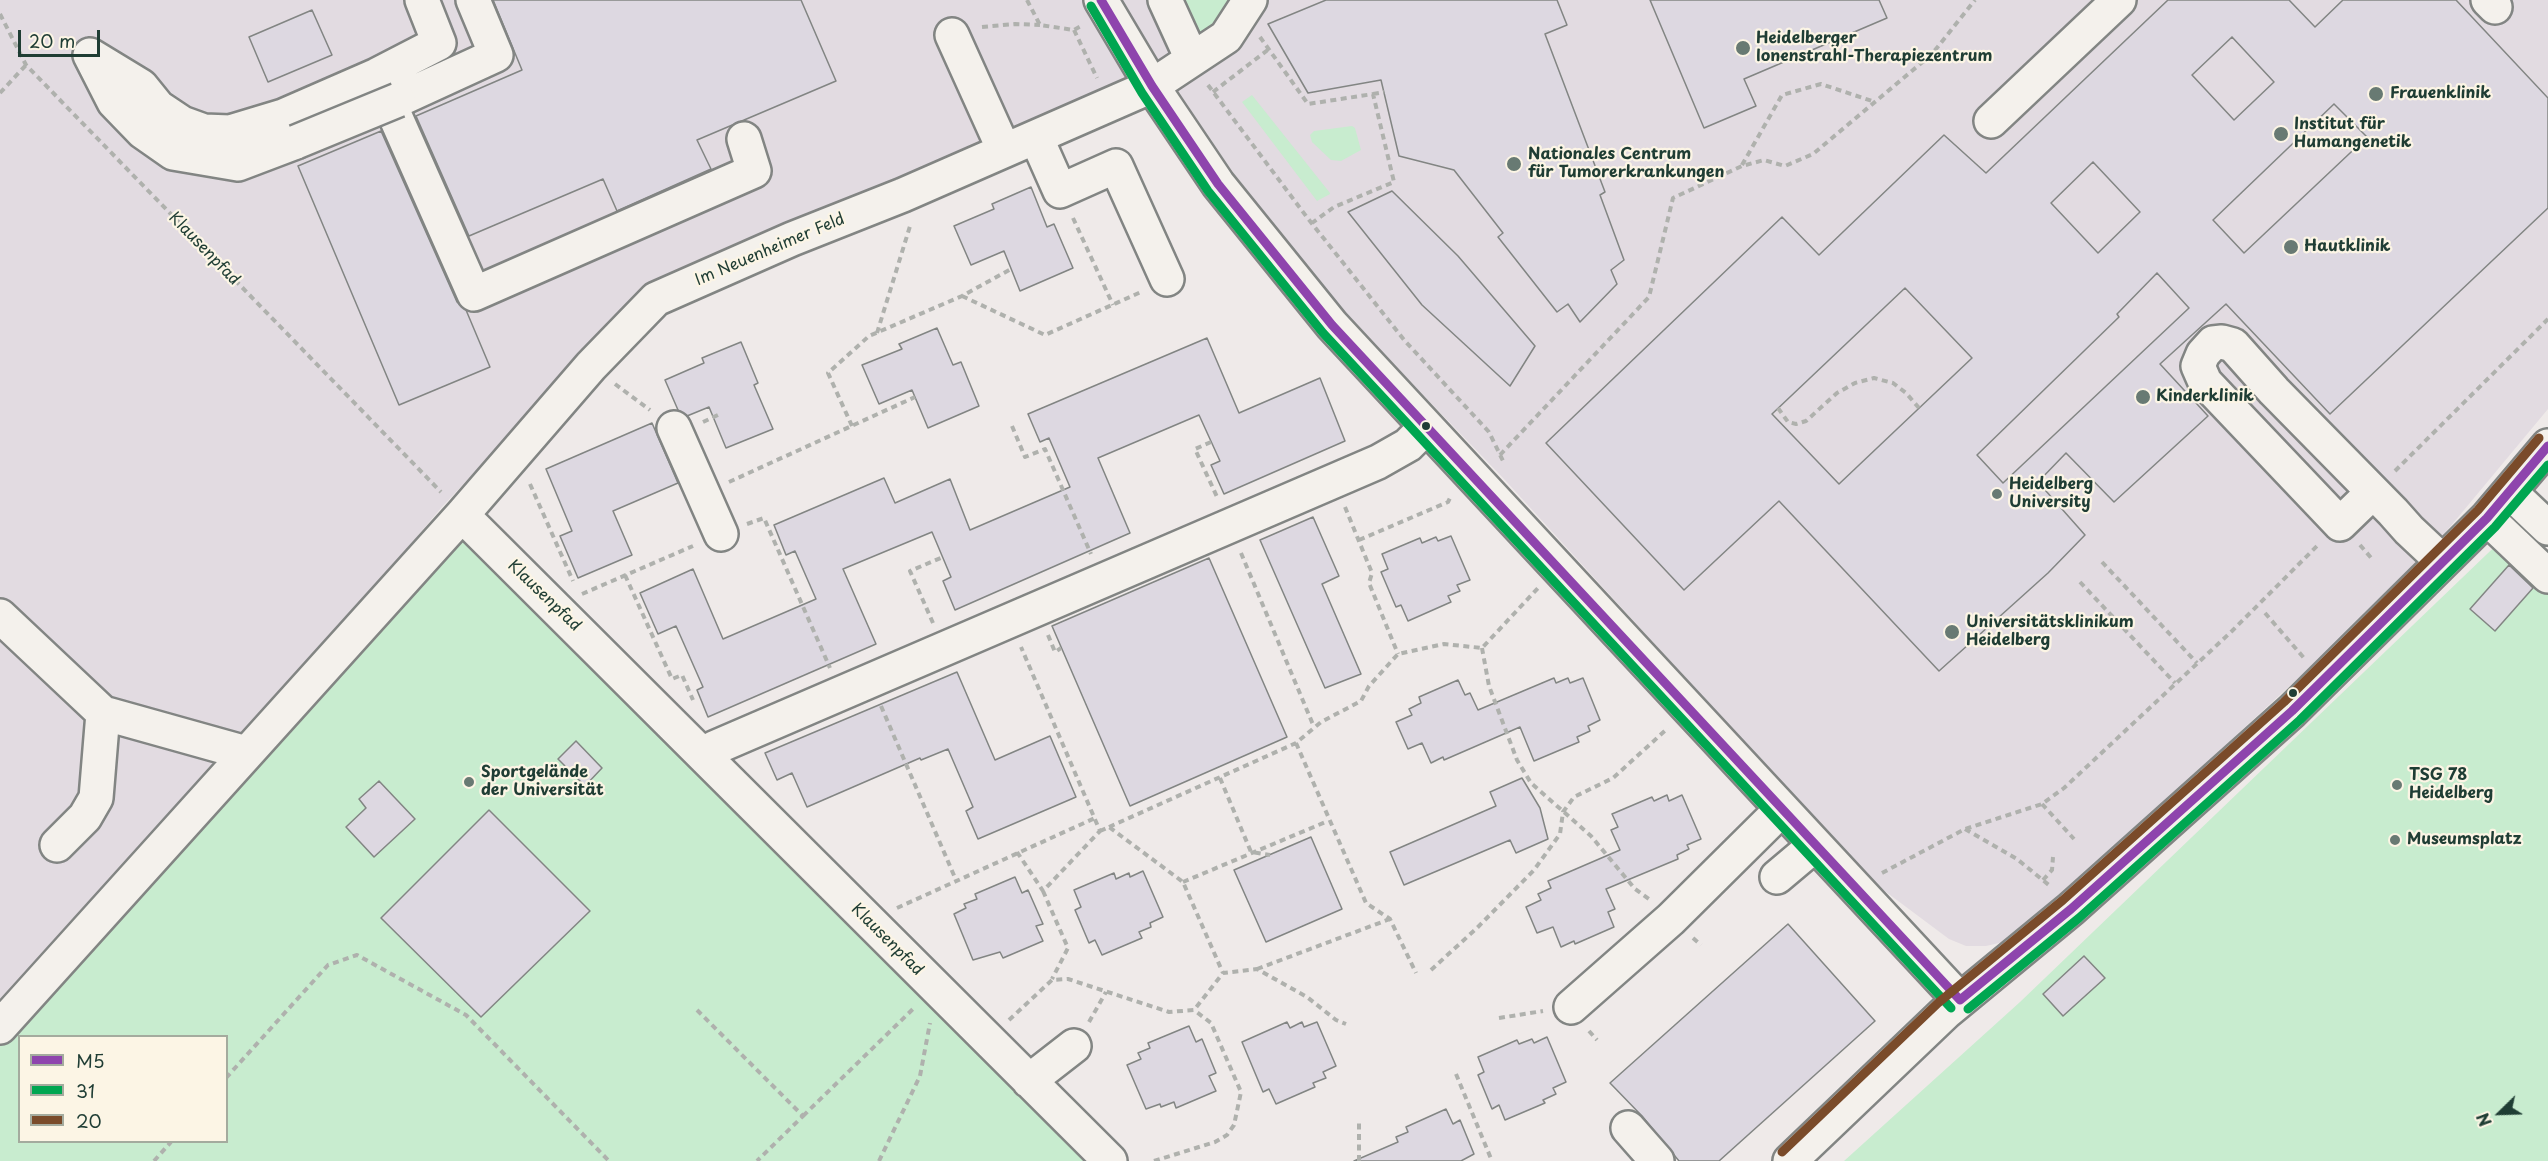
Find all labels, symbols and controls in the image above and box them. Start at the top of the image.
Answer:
scale bar [21,18,104,56]
text: 20 m [29,27,75,54]
place label: Heidelberger Ionenstrahl-Therapiezentrum [1756,29,1992,67]
marker: Heidelberger Ionenstrahl-Therapiezentrum [1734,39,1752,57]
place label: Frauenklinik [2390,84,2491,104]
marker: Frauenklinik [2367,85,2385,103]
place label: Institut für Humangenetik [2294,115,2411,153]
marker: Institut für Humangenetik [2272,125,2290,143]
place label: Nationales Centrum für Tumorerkrankungen [1528,145,1724,183]
marker: Nationales Centrum für Tumorerkrankungen [1505,155,1523,173]
street label: Klausenpfad [164,208,244,290]
street label: Im Neuenheimer Feld [692,210,848,290]
place label: Hautklinik [2304,237,2391,257]
marker: Hautklinik [2282,238,2300,256]
place label: Kinderklinik [2156,387,2254,407]
marker: Kinderklinik [2134,388,2152,406]
unlabelled marker [1420,420,1432,432]
place label: Heidelberg University [2009,475,2093,513]
marker: Heidelberg University [1990,487,2004,501]
street label: Klausenpfad [503,556,585,636]
place label: Universitätsklinikum Heidelberg [1966,613,2134,651]
marker: Universitätsklinikum Heidelberg [1943,623,1961,641]
unlabelled marker [2287,687,2299,699]
place label: Sportgelände der Universität [481,763,604,801]
place label: TSG 78 Heidelberg [2409,766,2493,804]
marker: Sportgelände der Universität [462,775,476,789]
marker: TSG 78 Heidelberg [2390,778,2404,792]
place label: Museumsplatz [2407,830,2522,850]
marker: Museumsplatz [2388,833,2402,847]
street label: Klausenpfad [847,900,927,980]
legend [18,1035,228,1143]
text: M5 [76,1047,105,1074]
text: 31 [76,1077,95,1104]
north arrow [2470,1083,2530,1143]
text: 20 [76,1107,102,1134]
text: N [2470,1110,2497,1131]

